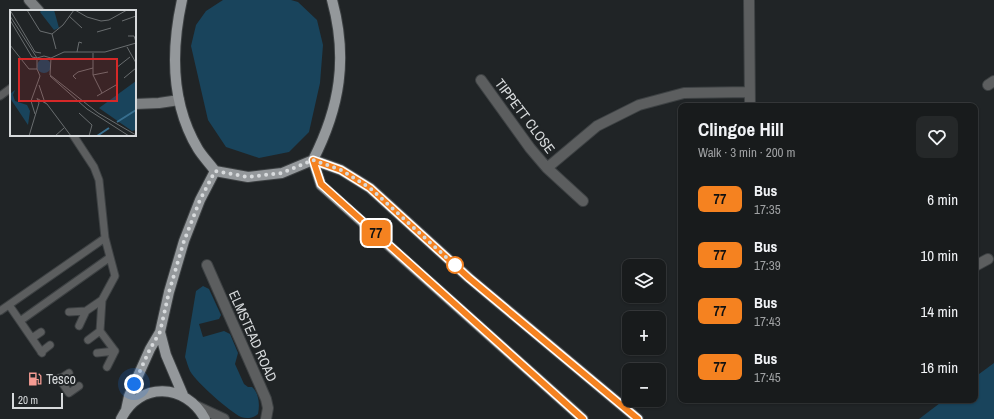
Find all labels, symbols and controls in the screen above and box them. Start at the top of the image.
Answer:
inset map [10,10,136,136]
street label: TIPPETT CLOSE [491,75,559,157]
text: Clingoe Hill [698,116,784,142]
button: heart [916,116,958,158]
text: Walk · 3 min · 200 m [698,144,795,161]
text: Bus [754,180,777,201]
text: 6 min [927,189,958,210]
text: 77 [714,190,726,208]
text: 17:35 [754,201,781,218]
line badge: 77 [358,220,394,246]
text: 77 [370,224,382,242]
text: Bus [754,236,777,257]
text: 10 min [920,245,958,266]
text: 77 [714,246,726,264]
unlabelled marker [446,256,464,274]
text: 17:39 [754,257,781,274]
map controls [622,259,666,407]
button: layers [622,259,666,303]
street label: ELMSTEAD ROAD [225,287,281,385]
text: Bus [754,292,777,313]
text: 14 min [920,301,958,322]
text: 77 [714,302,726,320]
button: + [622,311,666,355]
text: 17:43 [754,313,781,330]
text: Bus [754,348,777,369]
text: 16 min [920,357,958,378]
text: 77 [714,358,726,376]
button: − [622,363,666,407]
text: 17:45 [754,369,781,386]
place label: Tesco [46,370,76,388]
fuel station icon: Tesco [27,371,43,387]
your location [124,374,144,394]
scale bar [12,391,63,410]
text: 20 m [18,393,38,407]

